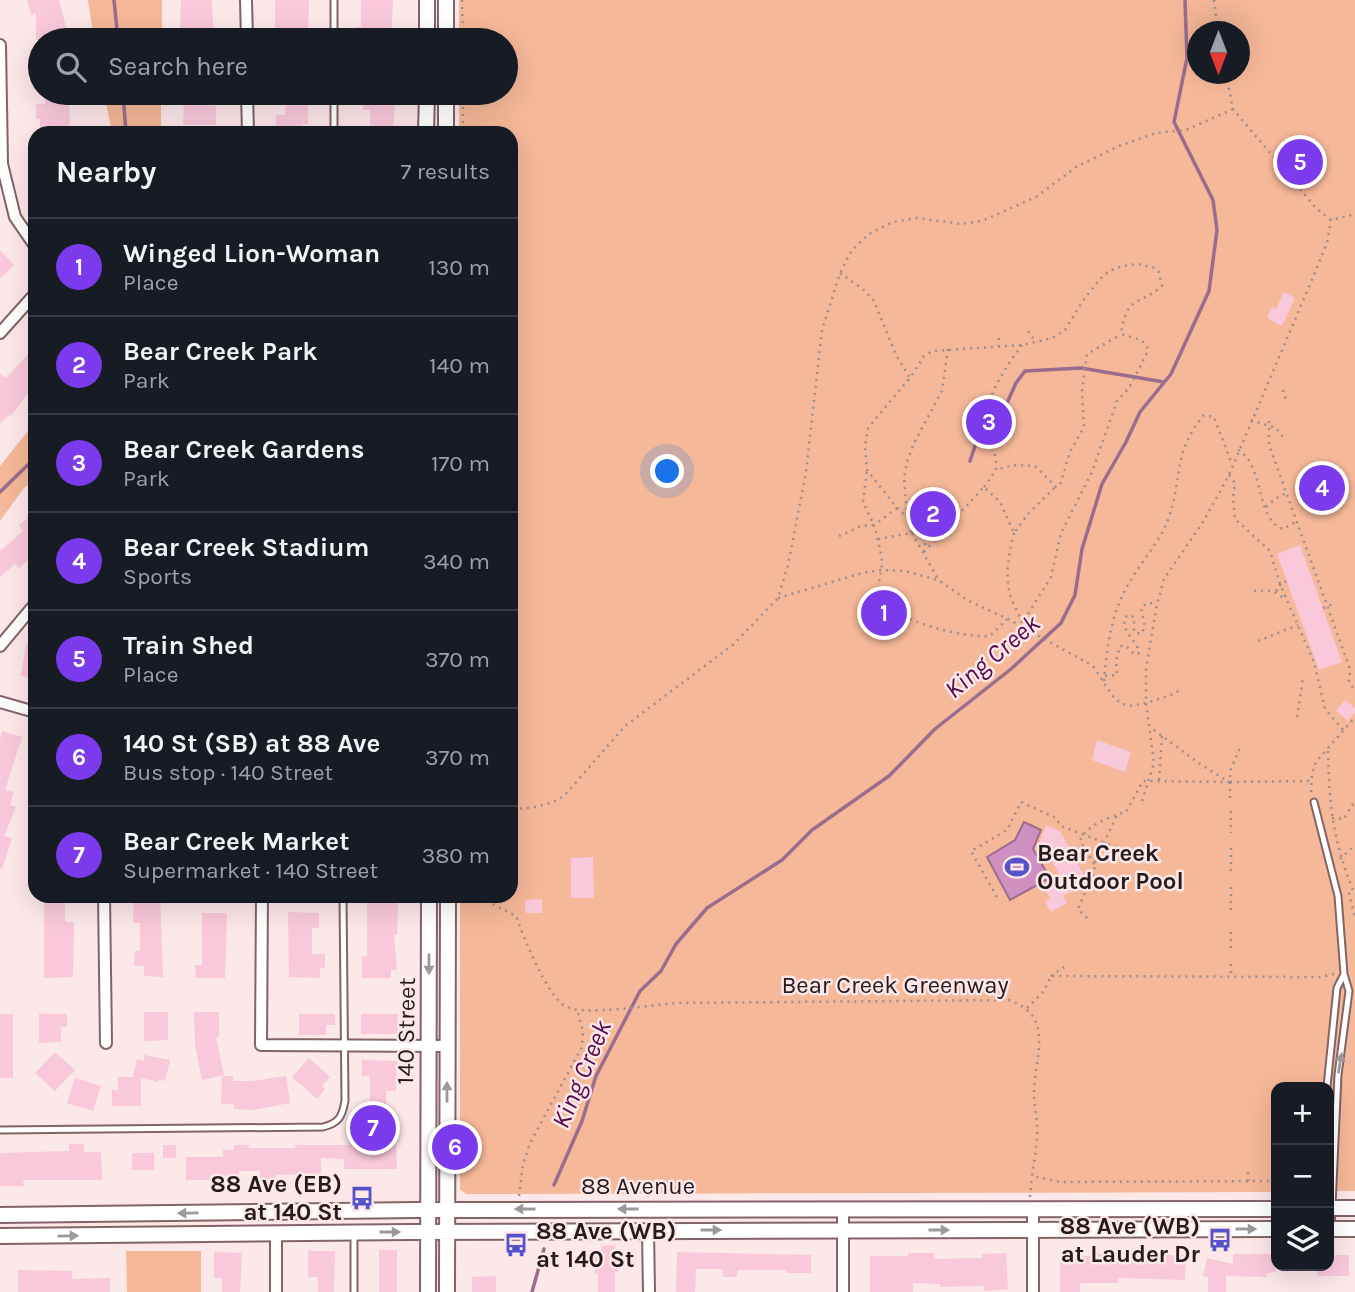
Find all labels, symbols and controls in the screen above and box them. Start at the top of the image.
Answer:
north arrow [1187,21,1250,84]
search box [28,28,518,105]
icon: search [52,48,90,86]
text: Search here [108,51,248,82]
pin: 5 [1277,136,1323,188]
text: Nearby [56,154,156,190]
text: 7 results [400,158,490,185]
text: Winged Lion-Woman [123,238,380,269]
text: 1 [75,254,83,281]
text: 130 m [428,254,490,281]
text: Place [123,269,179,296]
text: Bear Creek Park [123,336,318,367]
text: 2 [72,352,86,379]
text: 140 m [429,352,490,379]
text: Park [123,367,170,394]
pin: 3 [966,396,1012,448]
text: Bear Creek Gardens [123,434,365,465]
text: 3 [72,450,86,477]
text: 170 m [431,450,490,477]
your location [650,454,684,488]
pin: 4 [1299,462,1345,514]
text: Park [123,465,170,492]
pin: 2 [910,488,956,540]
text: Bear Creek Stadium [123,532,369,563]
text: 4 [72,548,86,575]
text: 340 m [423,548,490,575]
text: Sports [123,563,192,590]
pin: 1 [861,587,907,639]
water label: King Creek [938,607,1047,705]
text: Train Shed [123,630,254,661]
text: 5 [72,646,86,673]
text: 370 m [425,646,490,673]
text: Place [123,661,179,688]
text: 140 St (SB) at 88 Ave [123,728,380,759]
text: 6 [72,744,86,771]
text: 370 m [425,744,490,771]
text: Bus stop · 140 Street [123,759,333,786]
text: Bear Creek Market [123,826,349,857]
place label: Bear Creek Outdoor Pool [1037,839,1184,895]
text: 7 [73,842,85,869]
text: 380 m [422,842,490,869]
sports icon: Bear Creek Outdoor Pool [1003,853,1031,881]
text: Supermarket · 140 Street [123,857,378,884]
one-way arrow [423,953,435,975]
street label: Bear Creek Greenway [781,971,1009,999]
street label: 140 Street [391,977,421,1085]
water label: King Creek [545,1015,618,1133]
one-way arrow [1335,1052,1346,1074]
one-way arrow [441,1081,453,1103]
map controls [1271,1082,1334,1271]
button: + [1271,1082,1334,1145]
pin: 7 [350,1102,396,1154]
pin: 6 [432,1121,478,1173]
button: − [1271,1145,1334,1208]
place label: 88 Ave (EB) at 140 St [210,1170,342,1226]
street label: 88 Avenue [581,1172,695,1200]
bus stop icon: 88 Ave (EB) at 140 St [348,1184,376,1212]
one-way arrow [514,1203,536,1215]
one-way arrow [617,1203,639,1215]
one-way arrow [177,1207,199,1219]
button: layers [1271,1208,1334,1271]
place label: 88 Ave (WB) at Lauder Dr [1060,1212,1201,1268]
place label: 88 Ave (WB) at 140 St [536,1217,676,1273]
one-way arrow [1236,1223,1258,1235]
one-way arrow [700,1224,722,1236]
one-way arrow [928,1224,950,1236]
one-way arrow [380,1226,402,1238]
bus stop icon: 88 Ave (WB) at Lauder Dr [1206,1226,1234,1254]
one-way arrow [57,1230,79,1241]
bus stop icon: 88 Ave (WB) at 140 St [502,1231,530,1259]

